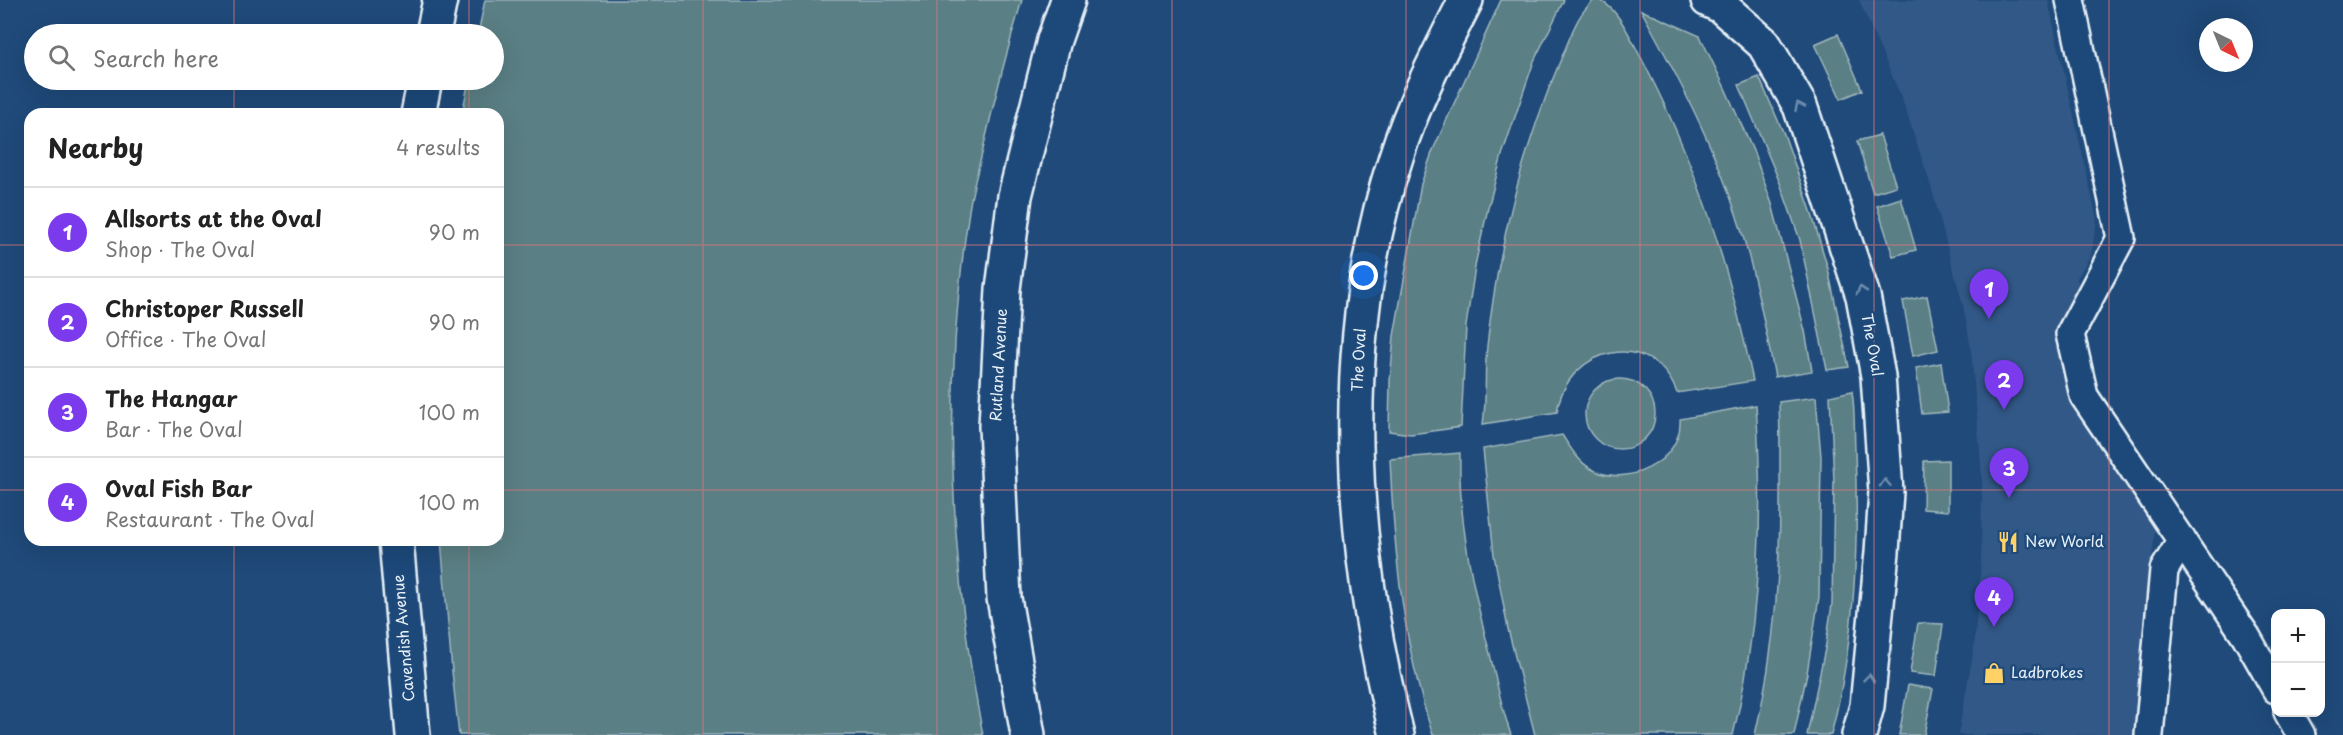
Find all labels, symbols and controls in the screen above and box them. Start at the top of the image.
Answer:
north arrow [2199,18,2253,72]
search box [24,24,504,90]
icon: search [45,41,78,74]
text: Search here [93,41,219,74]
one-way arrow [1794,101,1806,112]
text: Nearby [48,128,143,167]
text: 4 results [396,132,480,162]
text: Allsorts at the Oval [105,201,322,234]
text: 1 [63,217,72,247]
text: 90 m [429,217,480,247]
text: Shop · The Oval [105,234,255,264]
your location [1349,261,1378,290]
pin: 1 [1970,270,2008,319]
one-way arrow [1856,285,1868,296]
text: Christoper Russell [105,291,304,324]
text: 2 [60,307,75,337]
text: 90 m [429,307,480,337]
street label: Rutland Avenue [983,308,1012,422]
street label: The Oval [1857,311,1890,378]
text: Office · The Oval [105,324,267,354]
street label: The Oval [1344,327,1371,392]
pin: 2 [1984,360,2024,410]
text: The Hangar [105,381,238,414]
text: 3 [61,397,74,427]
text: 100 m [419,397,480,427]
text: Bar · The Oval [105,414,243,444]
pin: 3 [1990,448,2028,498]
text: Oval Fish Bar [105,471,252,504]
one-way arrow [1879,479,1891,488]
text: 4 [61,487,74,517]
text: 100 m [419,487,480,517]
text: Restaurant · The Oval [105,504,315,534]
place label: New World [2025,529,2104,552]
restaurant icon: New World [1996,530,2020,554]
street label: Cavendish Avenue [385,574,420,703]
pin: 4 [1974,578,2014,627]
map controls [2271,609,2325,717]
button: + [2271,609,2325,663]
place label: Ladbrokes [2011,660,2083,683]
shop icon: Ladbrokes [1982,661,2006,685]
button: − [2271,663,2325,717]
one-way arrow [1862,673,1875,682]

